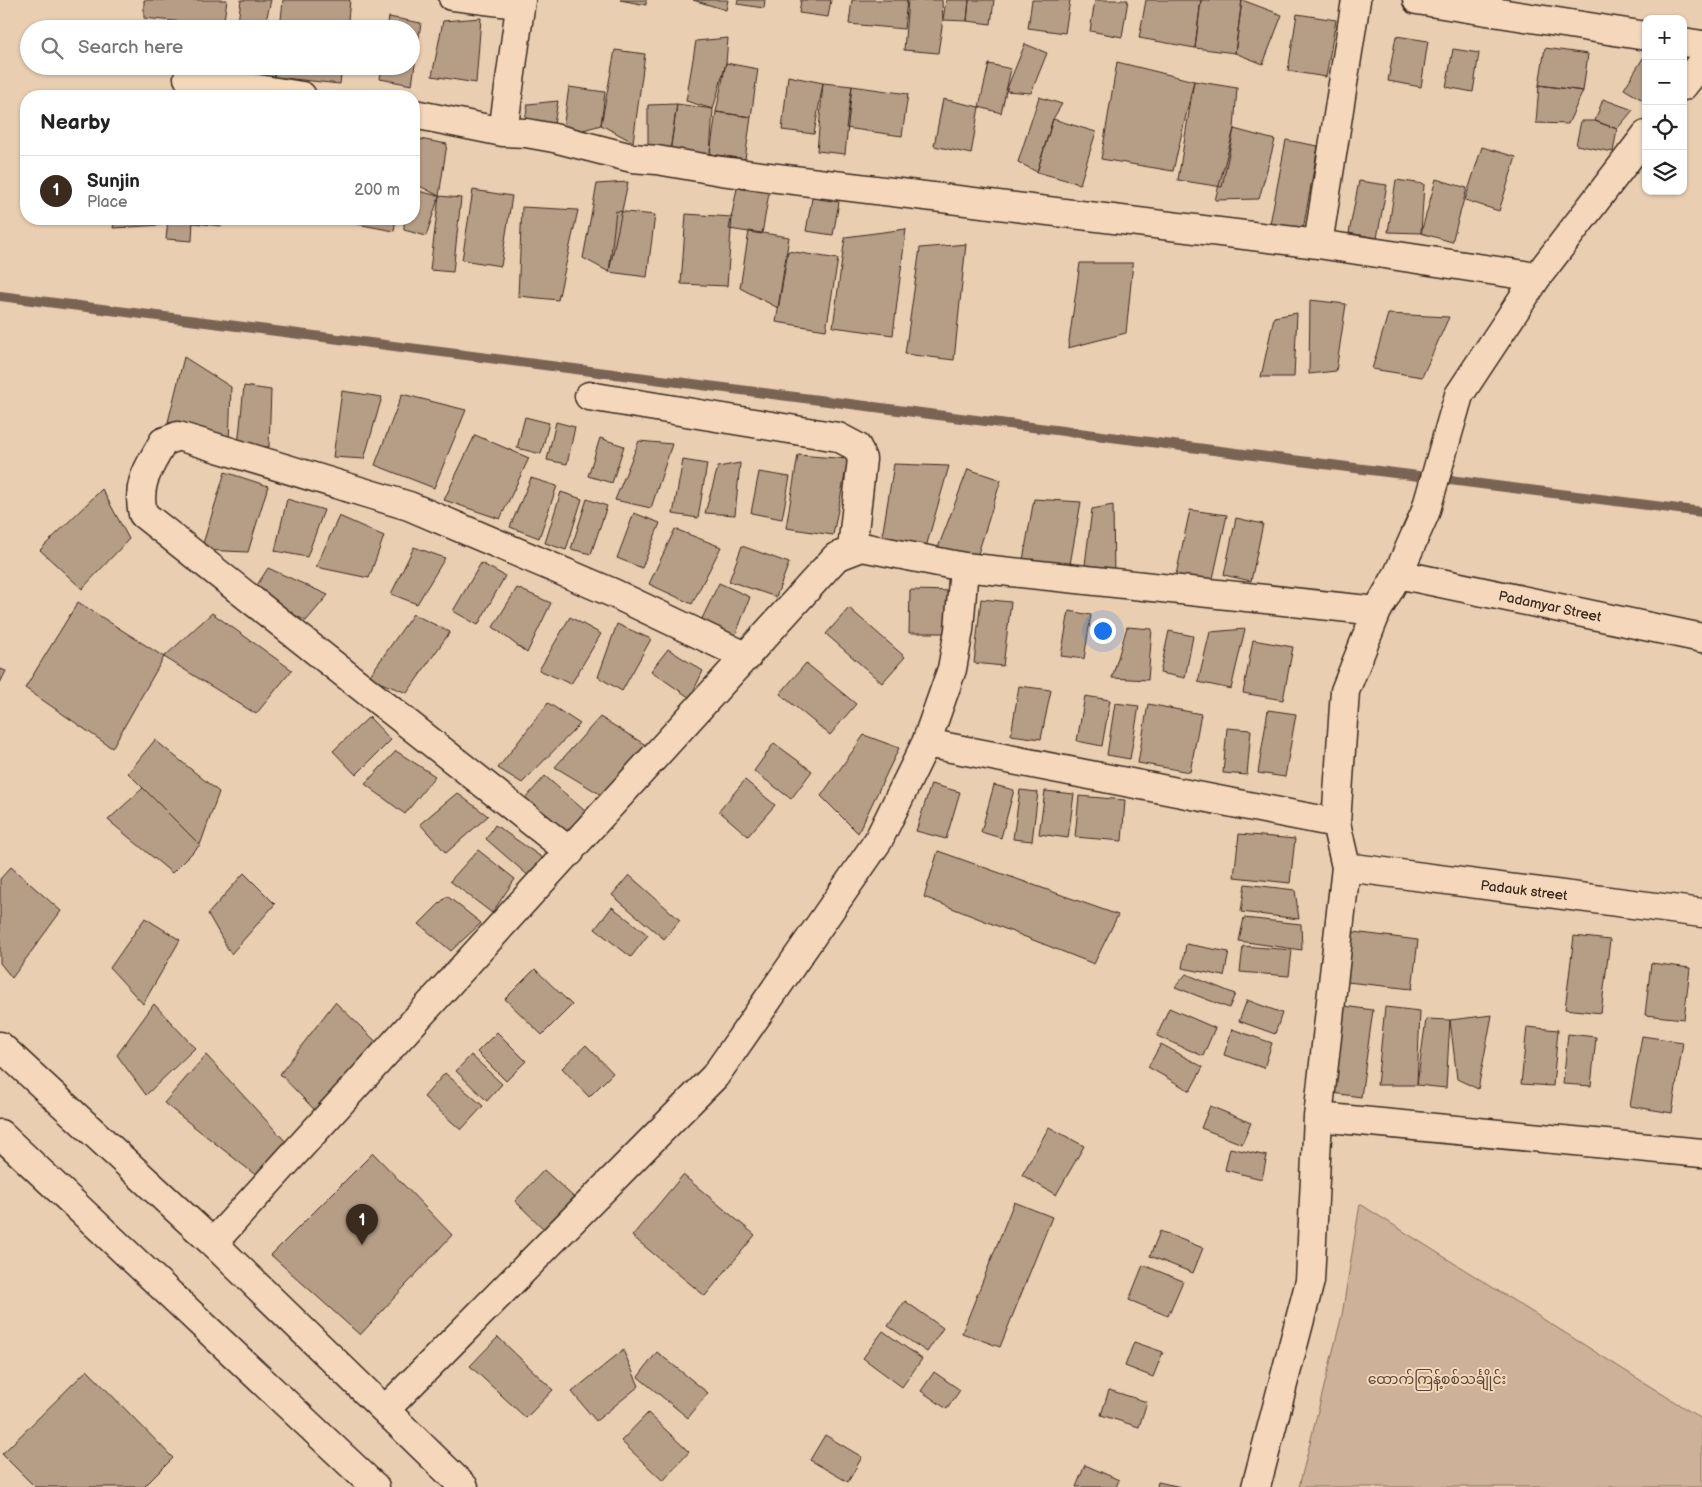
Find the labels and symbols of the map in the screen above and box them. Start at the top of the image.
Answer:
street label: Padamyar Street [1497,587,1603,626]
your location [1090,618,1116,644]
street label: Padauk street [1479,877,1569,904]
pin: 1 [346,1204,378,1245]
park label: ထောက်ကြန့်စစ်သင်္ချိုင်း [1368,1369,1506,1391]

